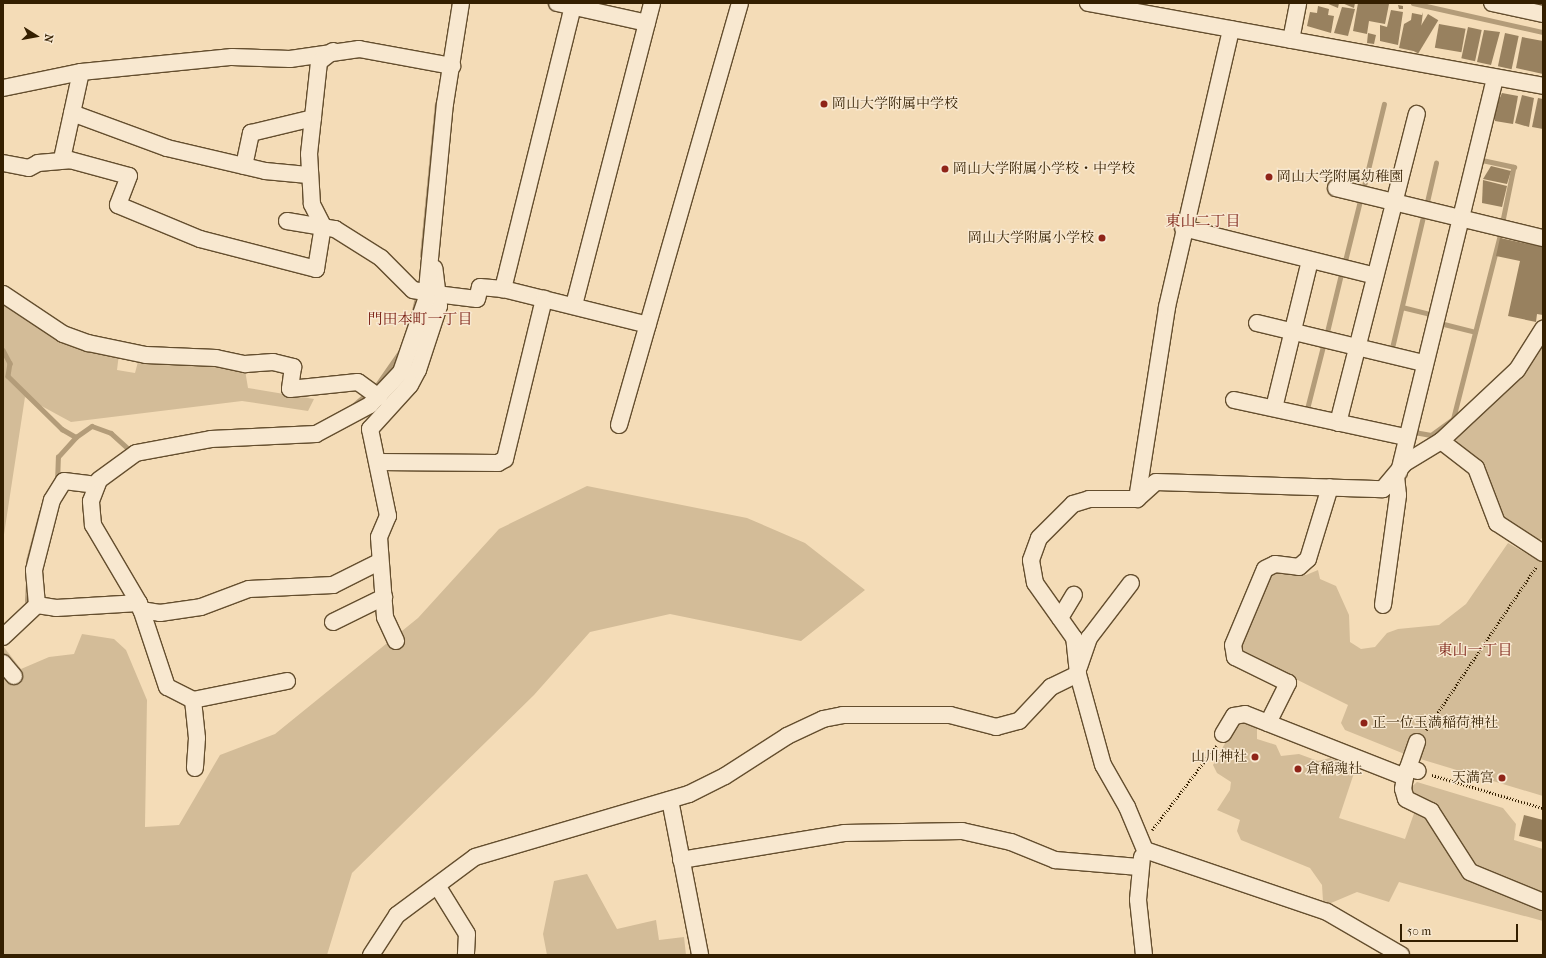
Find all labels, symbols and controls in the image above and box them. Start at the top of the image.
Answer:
north arrow [16,16,56,56]
text: N [41,33,55,44]
place label: 岡山大学附属中学校 [832,96,958,112]
marker: 岡山大学附属中学校 [819,99,829,109]
place label: 岡山大学附属小学校・中学校 [953,161,1135,177]
marker: 岡山大学附属小学校・中学校 [940,164,950,174]
place label: 岡山大学附属幼稚園 [1277,169,1403,185]
marker: 岡山大学附属幼稚園 [1264,172,1274,182]
district label: 東山二丁目 [1166,213,1240,231]
place label: 岡山大学附属小学校 [968,230,1094,246]
marker: 岡山大学附属小学校 [1097,233,1107,243]
district label: 門田本町一丁目 [368,311,472,329]
district label: 東山一丁目 [1438,642,1512,660]
place label: 正一位玉満稲荷神社 [1372,715,1498,731]
marker: 正一位玉満稲荷神社 [1359,718,1369,728]
place label: 山川神社 [1191,749,1247,765]
marker: 山川神社 [1250,752,1260,762]
place label: 倉稲魂社 [1306,761,1362,777]
marker: 倉稲魂社 [1293,764,1303,774]
place label: 天満宮 [1452,770,1494,786]
marker: 天満宮 [1497,773,1507,783]
scale bar [1402,916,1520,942]
text: 50 m [1407,924,1431,938]

